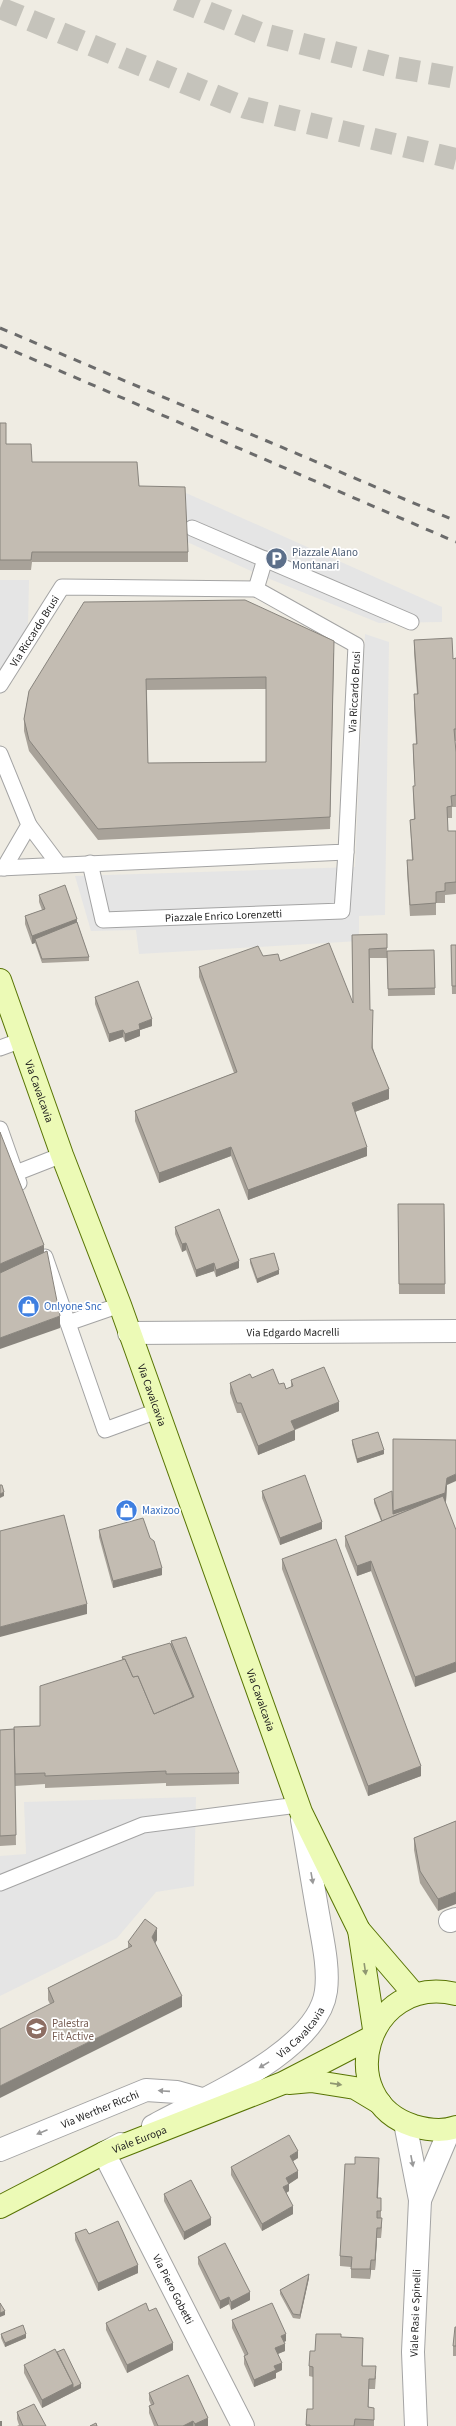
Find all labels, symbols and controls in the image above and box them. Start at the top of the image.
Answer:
parking icon: Piazzale Alano Montanari [264,545,290,571]
place label: Piazzale Alano Montanari [292,545,358,573]
street label: Via Riccardo Brusi [6,593,63,670]
street label: Via Riccardo Brusi [345,651,364,733]
street label: Piazzale Enrico Lorenzetti [165,906,282,926]
street label: Via Cavalcavia [21,1058,57,1125]
shop icon: Onlyone Snc [15,1293,41,1319]
place label: Onlyone Snc [44,1299,102,1314]
street label: Via Edgardo Macrelli [246,1325,340,1340]
street label: Via Cavalcavia [134,1362,170,1428]
shop icon: Maxizoo [113,1497,139,1523]
place label: Maxizoo [142,1503,180,1518]
street label: Via Cavalcavia [243,1667,279,1733]
one-way arrow [309,1872,315,1884]
one-way arrow [362,1963,368,1975]
street label: Via Cavalcavia [273,2004,328,2062]
school or university icon: Palestra Fit Active [23,2016,49,2042]
place label: Palestra Fit Active [52,2016,94,2044]
one-way arrow [259,2061,269,2069]
one-way arrow [330,2081,342,2087]
street label: Via Werther Ricchi [59,2087,141,2132]
one-way arrow [158,2087,170,2094]
street label: Viale Europa [110,2122,169,2157]
one-way arrow [37,2129,48,2135]
one-way arrow [410,2155,416,2167]
street label: Via Piero Gobetti [149,2252,197,2327]
street label: Viale Rasi e Spinelli [406,2269,425,2357]

